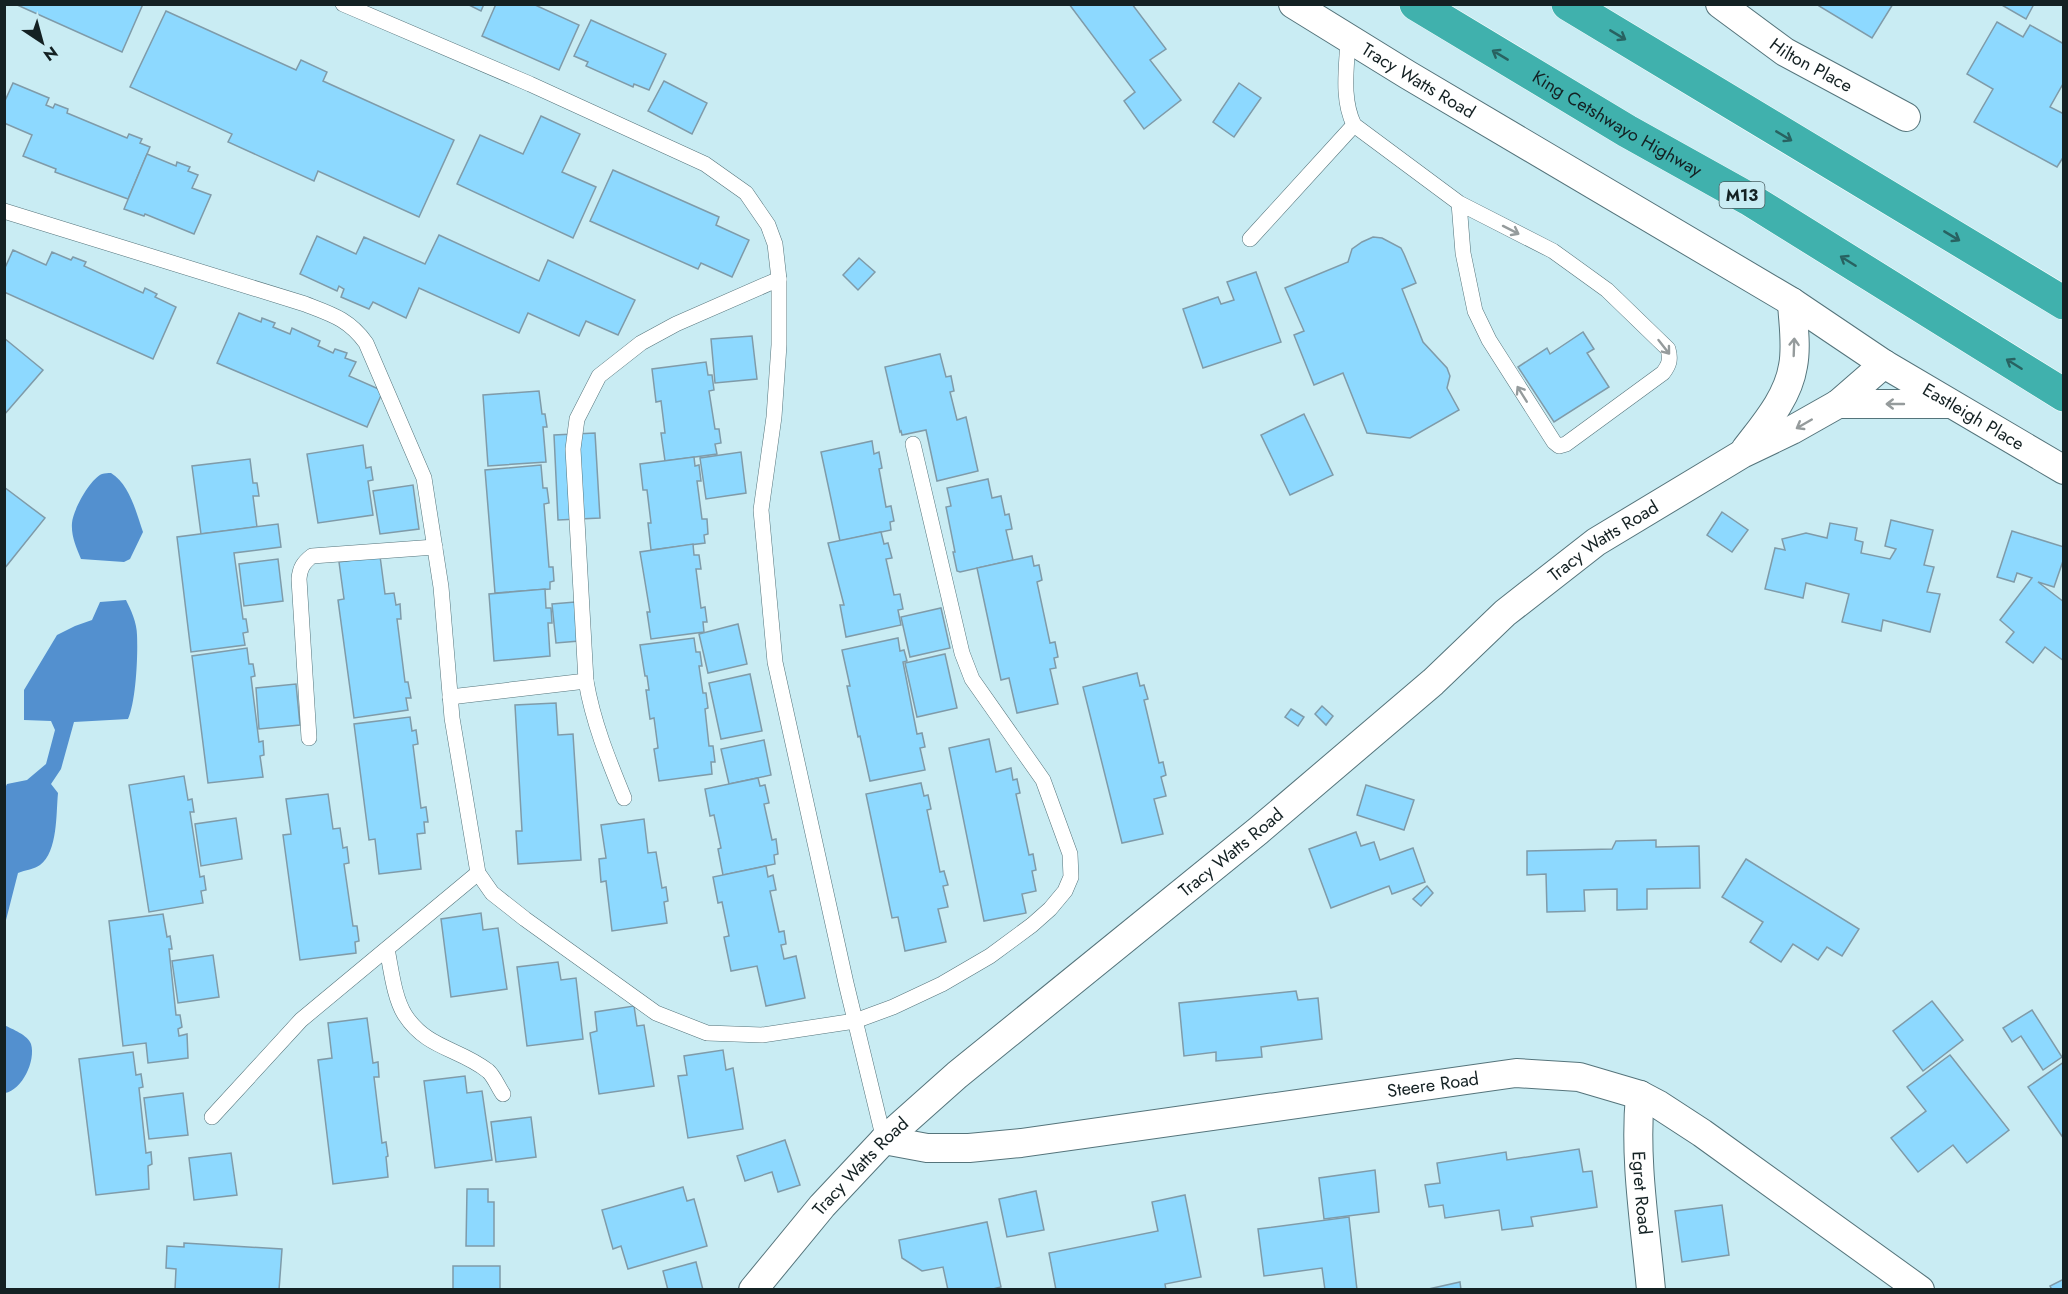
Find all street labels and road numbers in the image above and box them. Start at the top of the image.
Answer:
street label: Hilton Place [1764,32,1857,99]
street label: Tracy Watts Road [1357,36,1480,125]
street label: King Cetshwayo Highway [1527,64,1707,183]
road number: M13 [1720,182,1764,208]
street label: Eastleigh Place [1918,377,2029,457]
street label: Tracy Watts Road [1542,494,1663,588]
street label: Tracy Watts Road [1173,802,1289,903]
street label: Steere Road [1385,1065,1480,1104]
street label: Tracy Watts Road [806,1111,914,1221]
street label: Egret Road [1626,1150,1658,1236]

